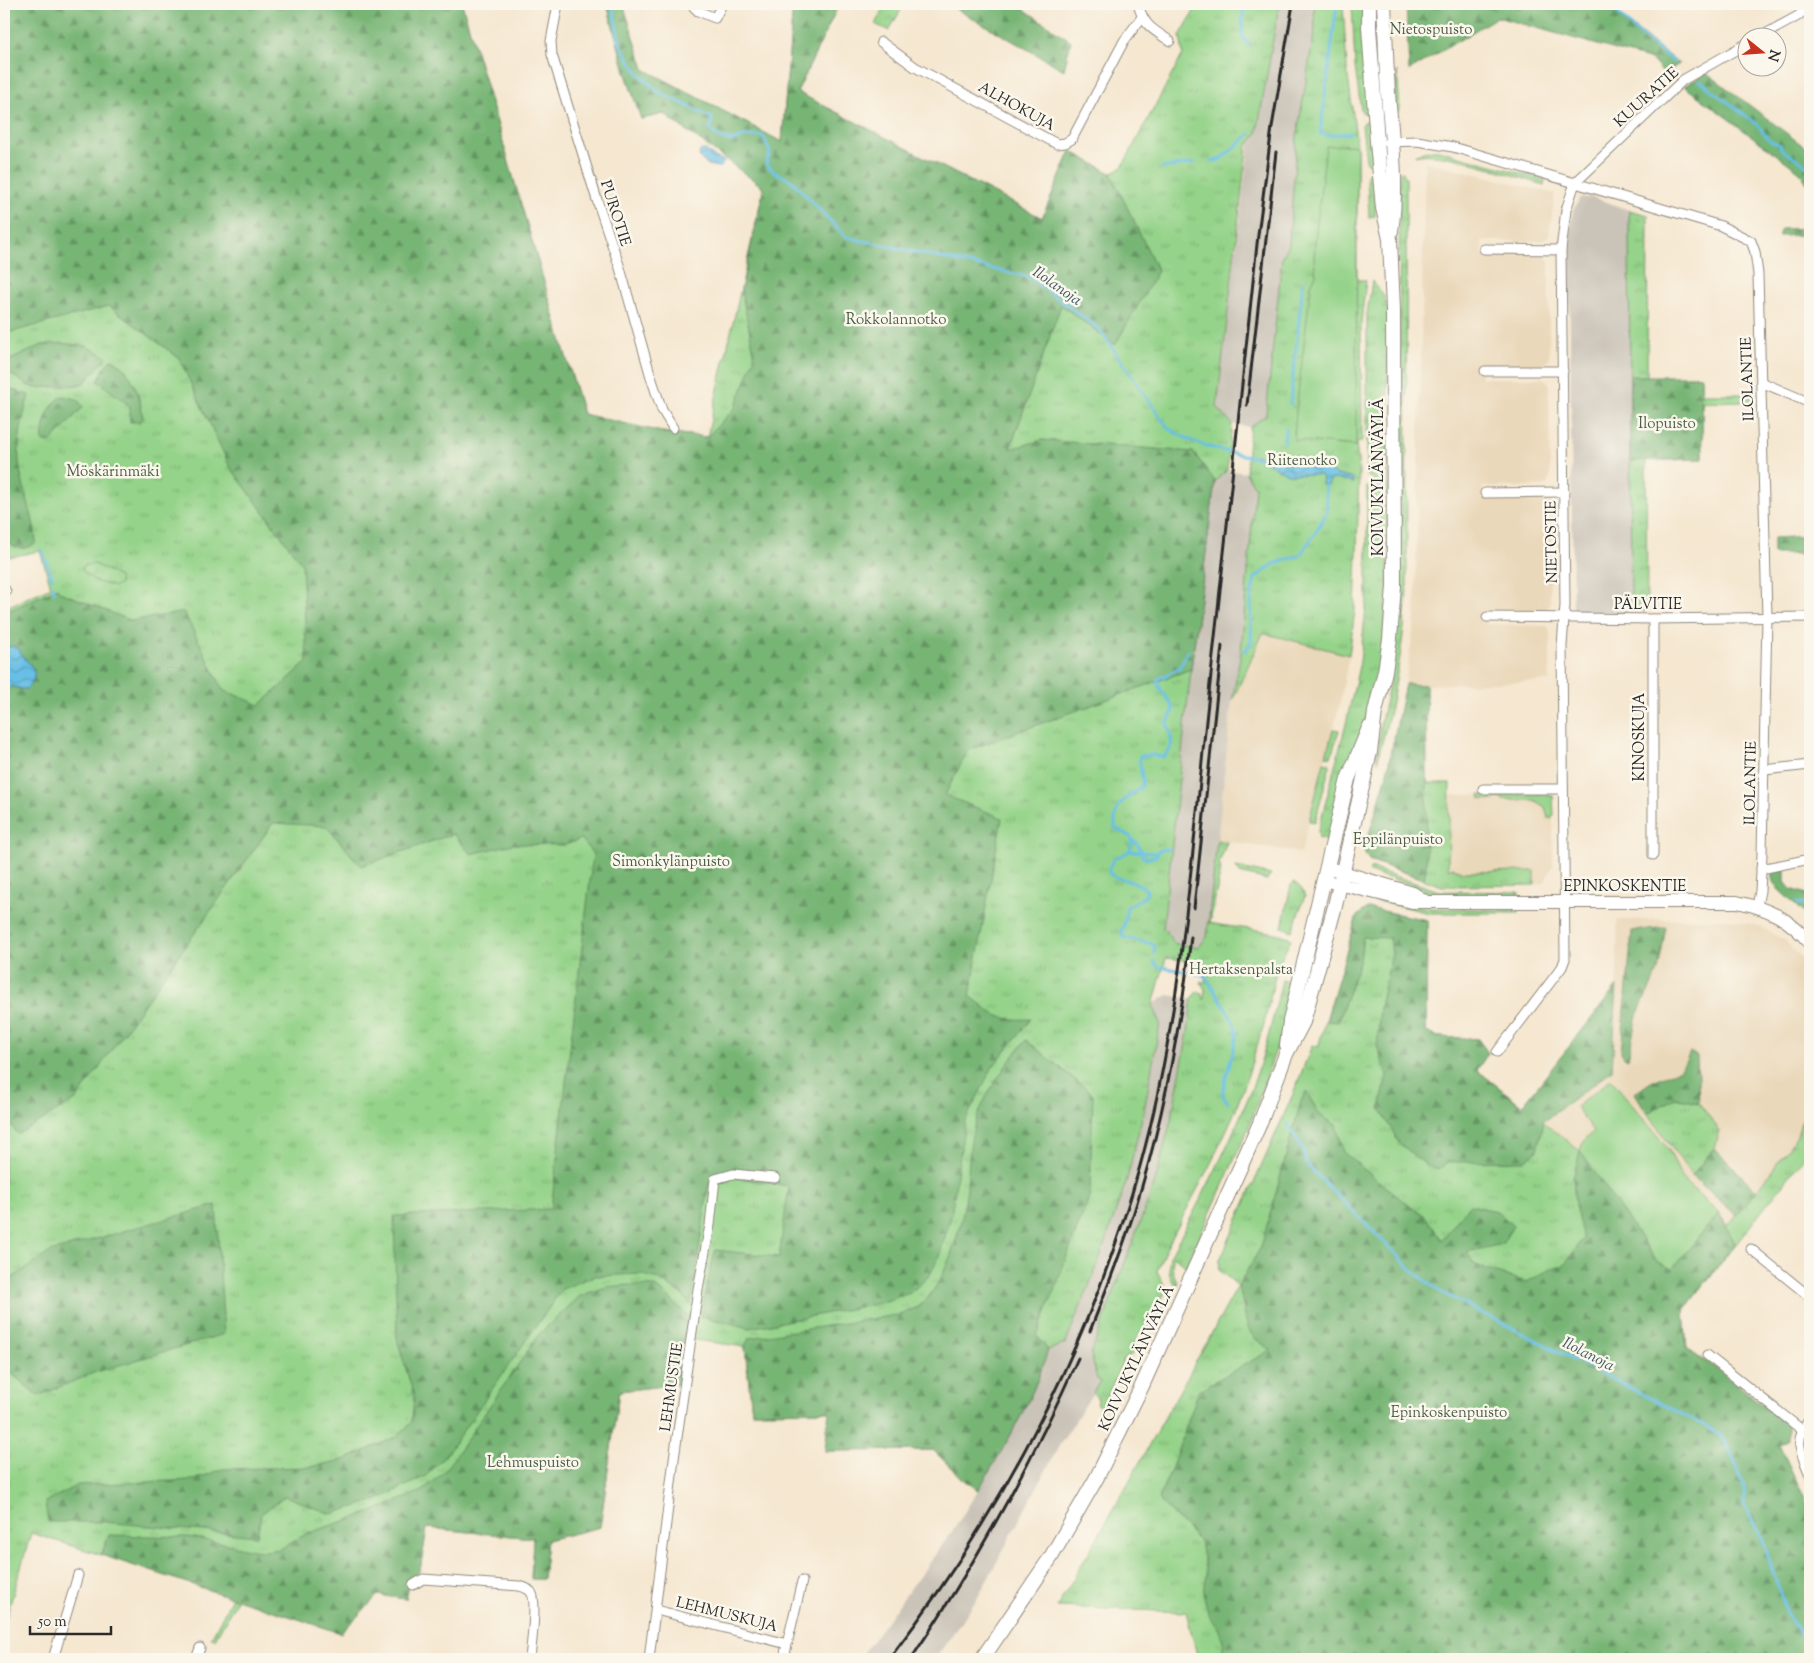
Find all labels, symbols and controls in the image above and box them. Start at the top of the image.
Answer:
park label: Nietospuisto [1390,20,1472,41]
north arrow [1736,28,1786,78]
text: N [1761,47,1784,63]
street label: KUURATIE [1610,63,1684,133]
street label: ALHOKUJA [974,77,1059,137]
street label: PUROTIE [594,178,635,249]
water label: Ilolanoja [1027,262,1086,312]
park label: Rokkolannotko [846,310,946,331]
street label: ILOLANTIE [1737,336,1760,422]
street label: KOIVUKYLÄNVÄYLÄ [1368,398,1390,556]
park label: Ilopuisto [1638,414,1696,435]
park label: Riitenotko [1267,451,1337,472]
park label: Möskärinmäki [66,462,160,483]
street label: NIETOSTIE [1541,500,1564,584]
street label: PÄLVITIE [1614,594,1682,616]
street label: KINOSKUJA [1630,693,1651,781]
street label: ILOLANTIE [1740,741,1763,825]
park label: Eppilänpuisto [1353,830,1443,851]
park label: Simonkylänpuisto [612,852,730,873]
street label: EPINKOSKENTIE [1564,877,1686,898]
park label: Hertaksenpalsta [1189,960,1293,981]
street label: KOIVUKYLÄNVÄYLÄ [1093,1282,1180,1435]
water label: Ilolanoja [1558,1332,1618,1378]
street label: LEHMUSTIE [656,1341,689,1433]
park label: Epinkoskenpuisto [1391,1403,1507,1424]
park label: Lehmuspuisto [487,1453,579,1474]
street label: LEHMUSKUJA [674,1593,780,1638]
scale bar [30,1603,111,1635]
text: 50 m [37,1612,67,1633]

